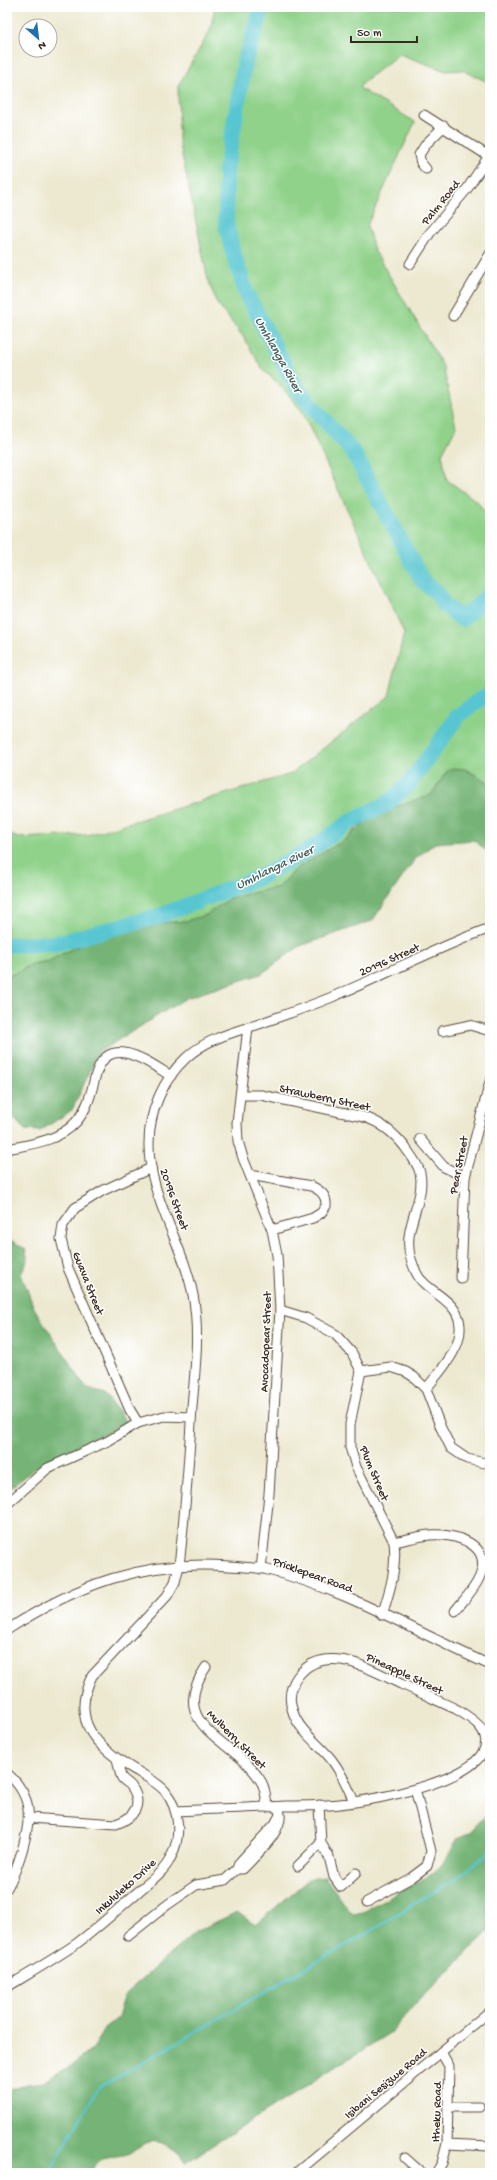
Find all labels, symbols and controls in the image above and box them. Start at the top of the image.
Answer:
north arrow [18,18,58,58]
scale bar [351,18,417,44]
text: 50 m [357,27,382,41]
text: N [36,38,48,52]
street label: Palm Road [419,177,464,229]
water label: Umhlanga River [251,315,306,398]
water label: Umhlanga River [234,842,318,893]
street label: 20196 Street [358,941,423,980]
street label: Strawberry Street [278,1082,372,1116]
street label: Pear Street [447,1134,473,1196]
street label: 20196 Street [156,1167,191,1233]
street label: Guava Street [68,1250,107,1318]
street label: Avocadopear Street [258,1291,276,1393]
street label: Plum Street [355,1443,391,1504]
street label: Pricklepear Road [270,1555,355,1597]
street label: Pineapple Street [363,1650,446,1699]
street label: Mulberry Street [203,1708,269,1774]
street label: Inkululeko Drive [93,1856,160,1919]
street label: Isibani Sesizwe Road [342,2046,431,2123]
street label: Itheku Road [430,2081,446,2143]

